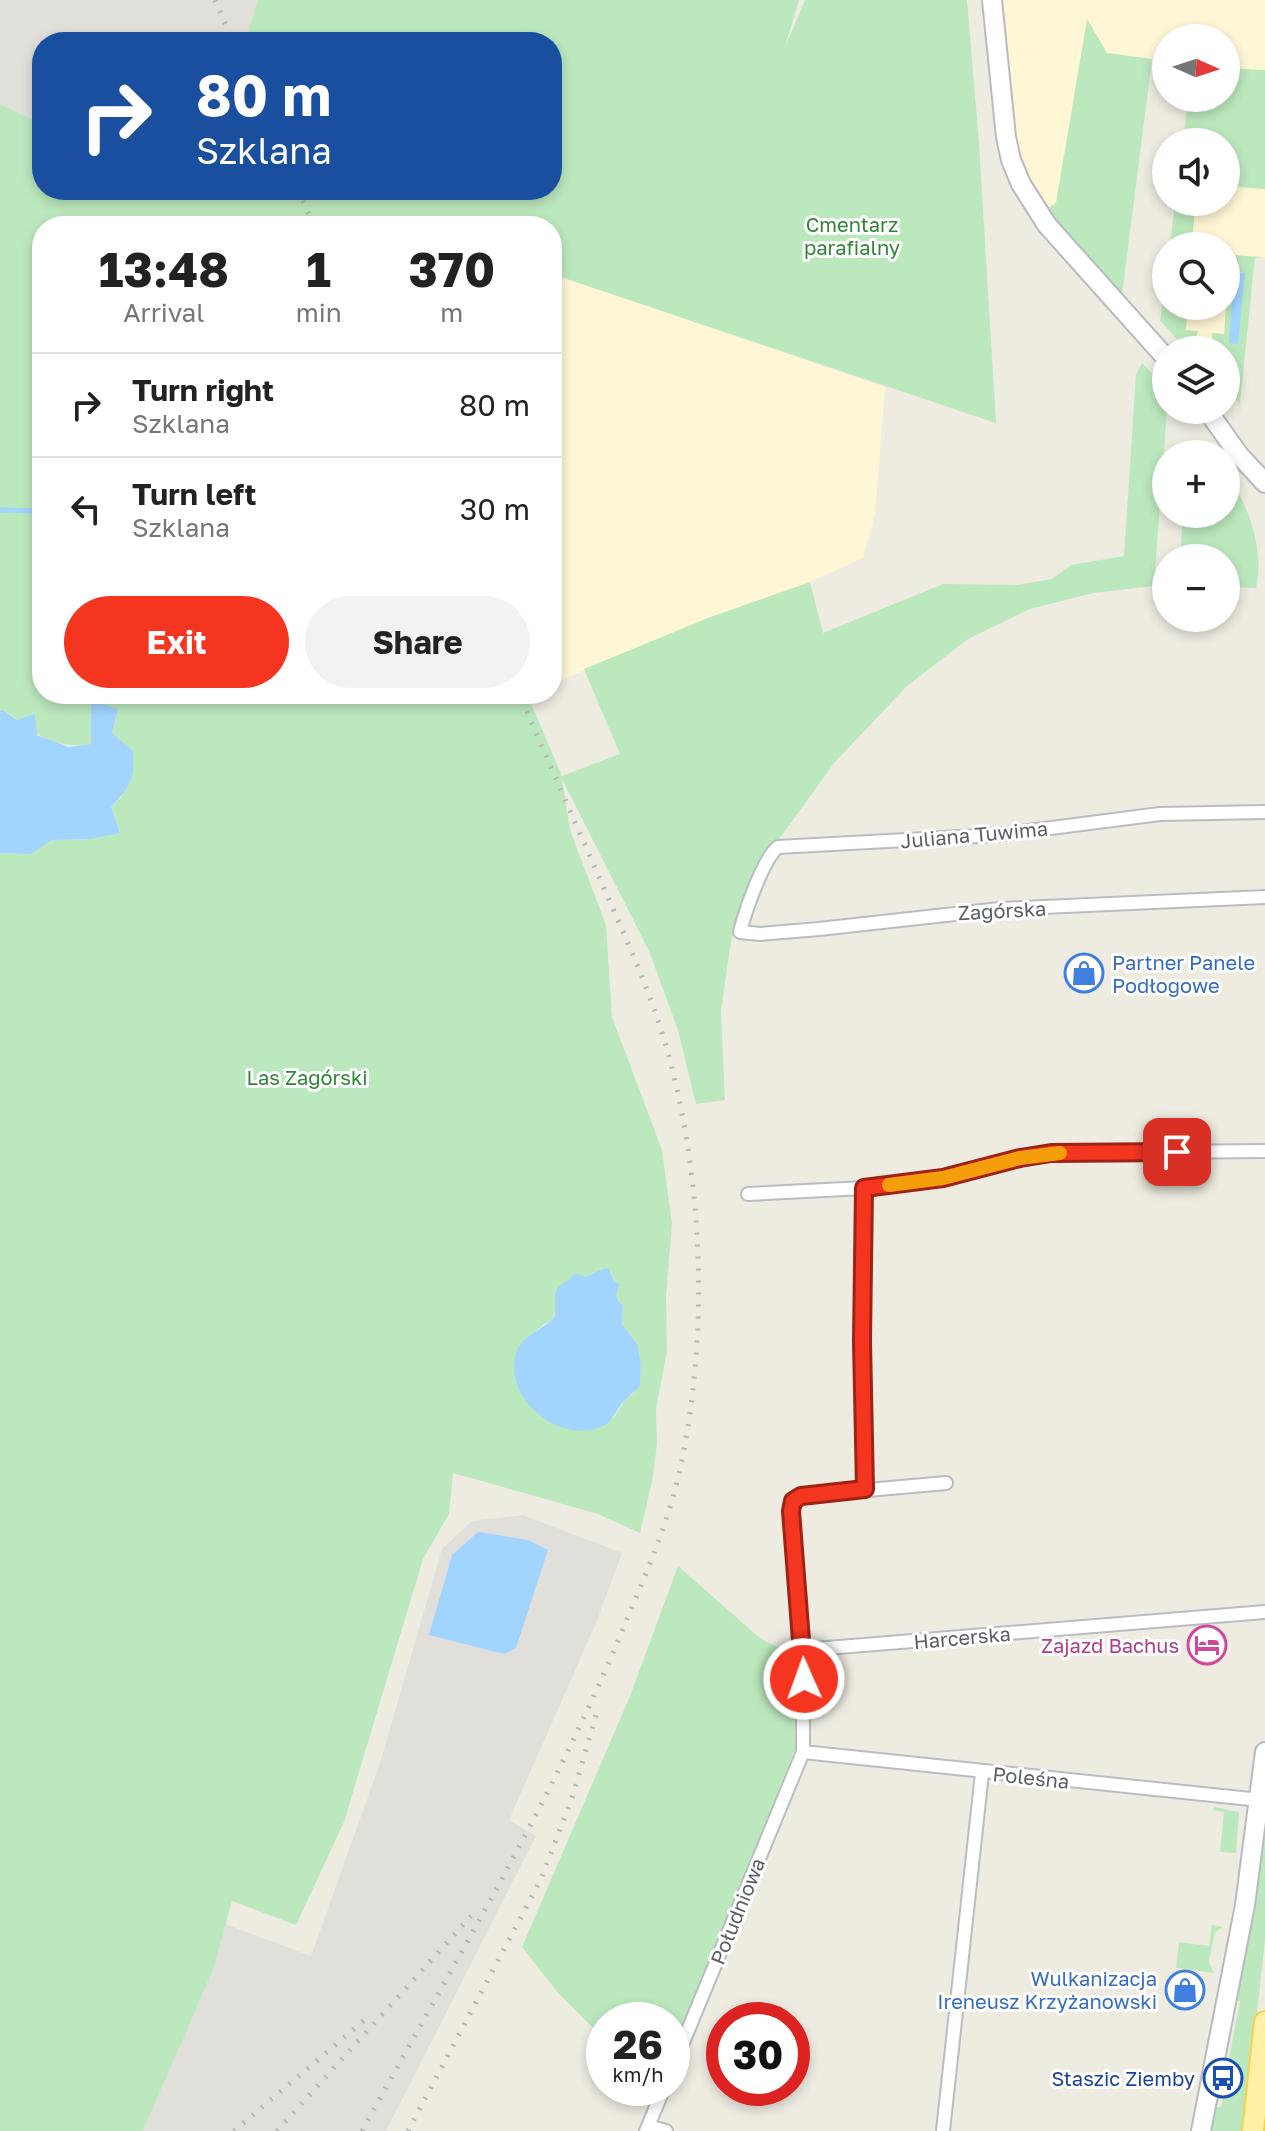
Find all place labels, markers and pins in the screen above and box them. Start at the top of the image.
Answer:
place label: Partner Panele Podłogowe [1112,950,1255,997]
shop icon: Partner Panele Podłogowe [1063,952,1105,994]
pin [1143,1118,1211,1186]
hotel icon: Zajazd Bachus [1186,1624,1228,1666]
place label: Zajazd Bachus [1041,1633,1179,1657]
place label: Wulkanizacja Ireneusz Krzyżanowski [937,1966,1157,2013]
shop icon: Wulkanizacja Ireneusz Krzyżanowski [1164,1969,1206,2011]
bus stop icon: Staszic Ziemby [1202,2057,1244,2099]
place label: Staszic Ziemby [1051,2066,1195,2090]

